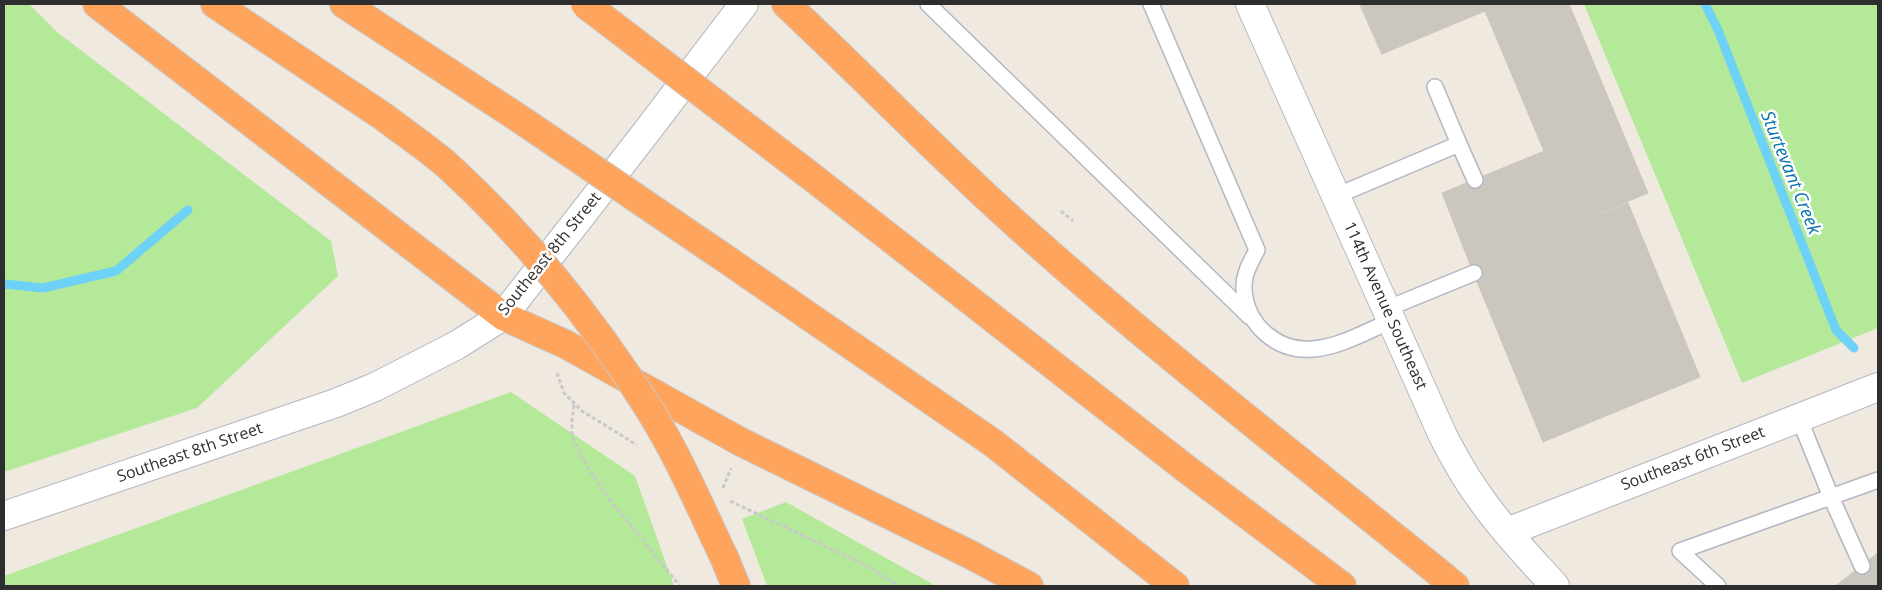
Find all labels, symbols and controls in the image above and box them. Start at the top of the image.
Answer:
water label: Sturtevant Creek [1755,108,1825,238]
street label: Southeast 8th Street [495,189,605,319]
street label: 114th Avenue Southeast [1339,219,1431,393]
street label: Southeast 8th Street [115,419,265,487]
street label: Southeast 6th Street [1618,423,1768,495]

